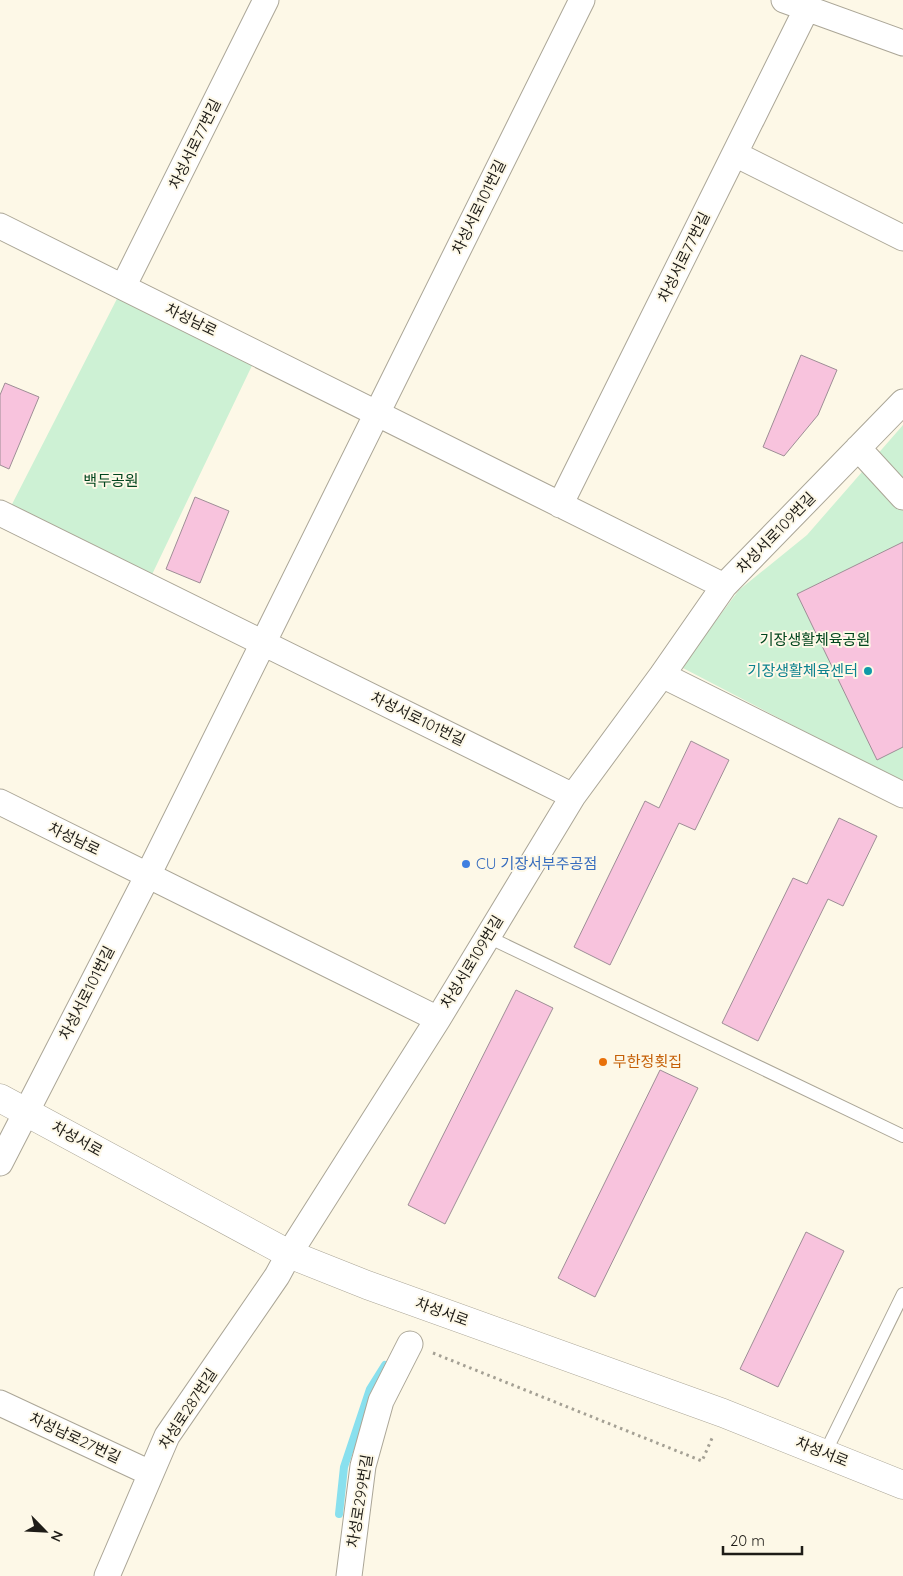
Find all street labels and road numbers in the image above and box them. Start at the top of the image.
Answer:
street label: 차성서로77번길 [164,95,225,192]
street label: 차성서로101번길 [447,156,510,257]
street label: 차성서로77번길 [653,208,714,305]
street label: 차성남로 [162,299,220,340]
street label: 차성서로109번길 [732,488,819,577]
street label: 차성서로101번길 [368,687,469,750]
street label: 차성남로 [45,818,103,859]
street label: 차성서로109번길 [436,912,507,1012]
street label: 차성서로101번길 [55,943,118,1043]
street label: 차성서로 [48,1117,106,1160]
street label: 차성서로 [413,1293,471,1330]
street label: 차성로287번길 [154,1365,221,1453]
street label: 차성남로27번길 [27,1408,124,1467]
street label: 차성서로 [793,1432,851,1471]
street label: 차성로299번길 [343,1453,376,1549]

